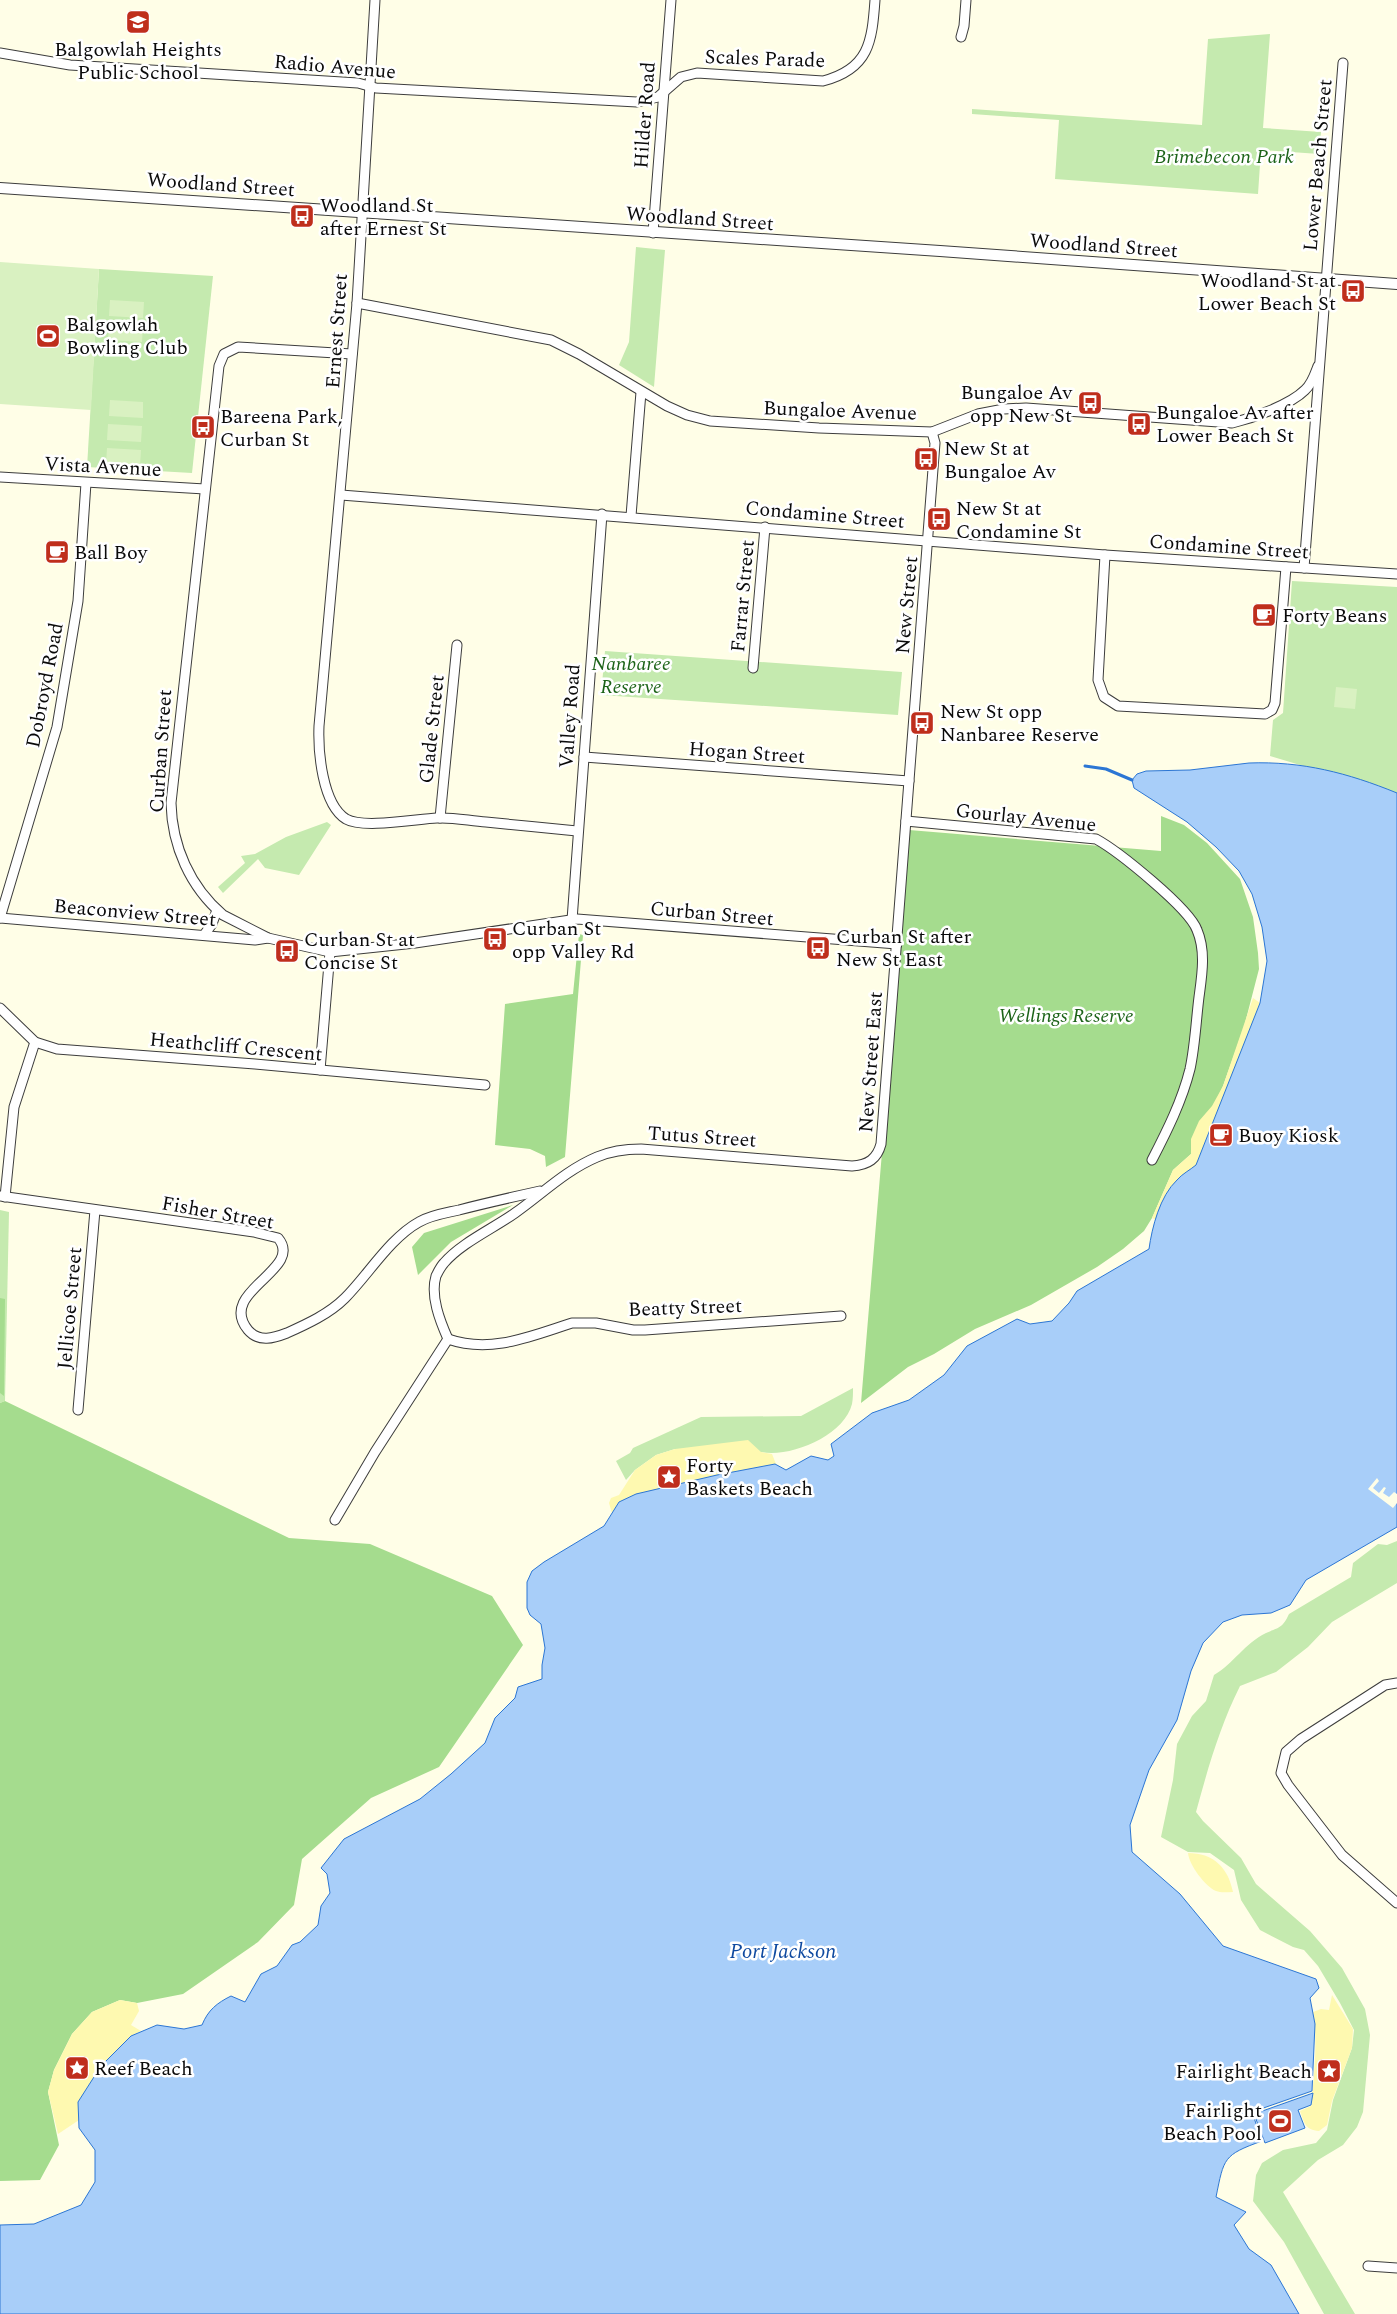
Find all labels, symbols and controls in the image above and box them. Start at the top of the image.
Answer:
school or university icon: Balgowlah Heights Public School [125,9,151,35]
place label: Balgowlah Heights Public School [54,35,222,88]
street label: Scales Parade [704,42,826,76]
street label: Radio Avenue [273,47,397,87]
street label: Hilder Road [626,61,664,170]
street label: Lower Beach Street [1296,78,1340,252]
park label: Brimebecon Park [1154,142,1295,172]
street label: Woodland Street [146,165,296,205]
place label: Woodland St after Ernest St [320,191,447,244]
street label: Woodland Street [625,199,775,239]
bus stop icon: Woodland St after Ernest St [289,203,315,229]
street label: Woodland Street [1029,226,1179,266]
place label: Woodland St at Lower Beach St [1198,266,1336,319]
street label: Ernest Street [318,273,356,390]
bus stop icon: Woodland St at Lower Beach St [1340,278,1366,304]
place label: Balgowlah Bowling Club [66,310,188,363]
sports icon: Balgowlah Bowling Club [35,323,61,349]
place label: Bungaloe Av opp New St [960,378,1073,431]
bus stop icon: Bungaloe Av opp New St [1077,390,1103,416]
street label: Bungaloe Avenue [763,393,917,429]
place label: Bungaloe Av after Lower Beach St [1156,398,1314,451]
place label: Bareena Park, Curban St [220,402,342,455]
bus stop icon: Bungaloe Av after Lower Beach St [1126,411,1152,437]
bus stop icon: Bareena Park, Curban St [190,414,216,440]
place label: New St at Bungaloe Av [944,434,1057,487]
bus stop icon: New St at Bungaloe Av [913,446,939,472]
street label: Vista Avenue [44,449,162,485]
street label: Condamine Street [744,493,906,537]
place label: New St at Condamine St [956,494,1082,547]
bus stop icon: New St at Condamine St [926,506,952,532]
street label: Condamine Street [1148,526,1310,568]
place label: Ball Boy [74,538,149,568]
cafe icon: Ball Boy [44,539,70,565]
street label: Farrar Street [723,539,763,654]
street label: New Street [888,555,926,655]
place label: Forty Beans [1282,601,1387,631]
cafe icon: Forty Beans [1251,602,1277,628]
street label: Dobroyd Road [18,620,72,750]
park label: Nanbaree Reserve [591,649,671,702]
street label: Valley Road [551,663,589,769]
street label: Glade Street [411,673,453,785]
street label: Curban Street [142,688,180,814]
place label: New St opp Nanbaree Reserve [940,697,1099,750]
bus stop icon: New St opp Nanbaree Reserve [909,710,935,736]
street label: Hogan Street [688,734,806,772]
street label: Gourlay Avenue [954,796,1098,840]
street label: Beaconview Street [53,891,217,935]
street label: Curban Street [649,894,775,934]
place label: Curban St opp Valley Rd [512,914,634,967]
place label: Curban St after New St East [836,922,971,975]
place label: Curban St at Concise St [304,925,415,978]
bus stop icon: Curban St opp Valley Rd [482,926,508,952]
bus stop icon: Curban St after New St East [805,935,831,961]
bus stop icon: Curban St at Concise St [274,938,300,964]
street label: New Street East [851,990,891,1134]
park label: Wellings Reserve [998,1001,1134,1031]
street label: Heathcliff Crescent [148,1024,324,1070]
street label: Tutus Street [647,1118,757,1156]
place label: Buoy Kiosk [1238,1121,1339,1151]
cafe icon: Buoy Kiosk [1208,1122,1234,1148]
street label: Fisher Street [159,1188,276,1238]
street label: Jellicoe Street [50,1246,90,1371]
street label: Beatty Street [627,1291,743,1325]
place label: Forty Baskets Beach [686,1451,813,1504]
place icon: Forty Baskets Beach [656,1464,682,1490]
water label: Port Jackson [730,1936,837,1968]
place label: Reef Beach [94,2054,193,2084]
place icon: Reef Beach [64,2055,90,2081]
place label: Fairlight Beach [1175,2057,1312,2087]
place icon: Fairlight Beach [1316,2058,1342,2084]
place label: Fairlight Beach Pool [1163,2096,1262,2149]
sports icon: Fairlight Beach Pool [1267,2108,1293,2134]

